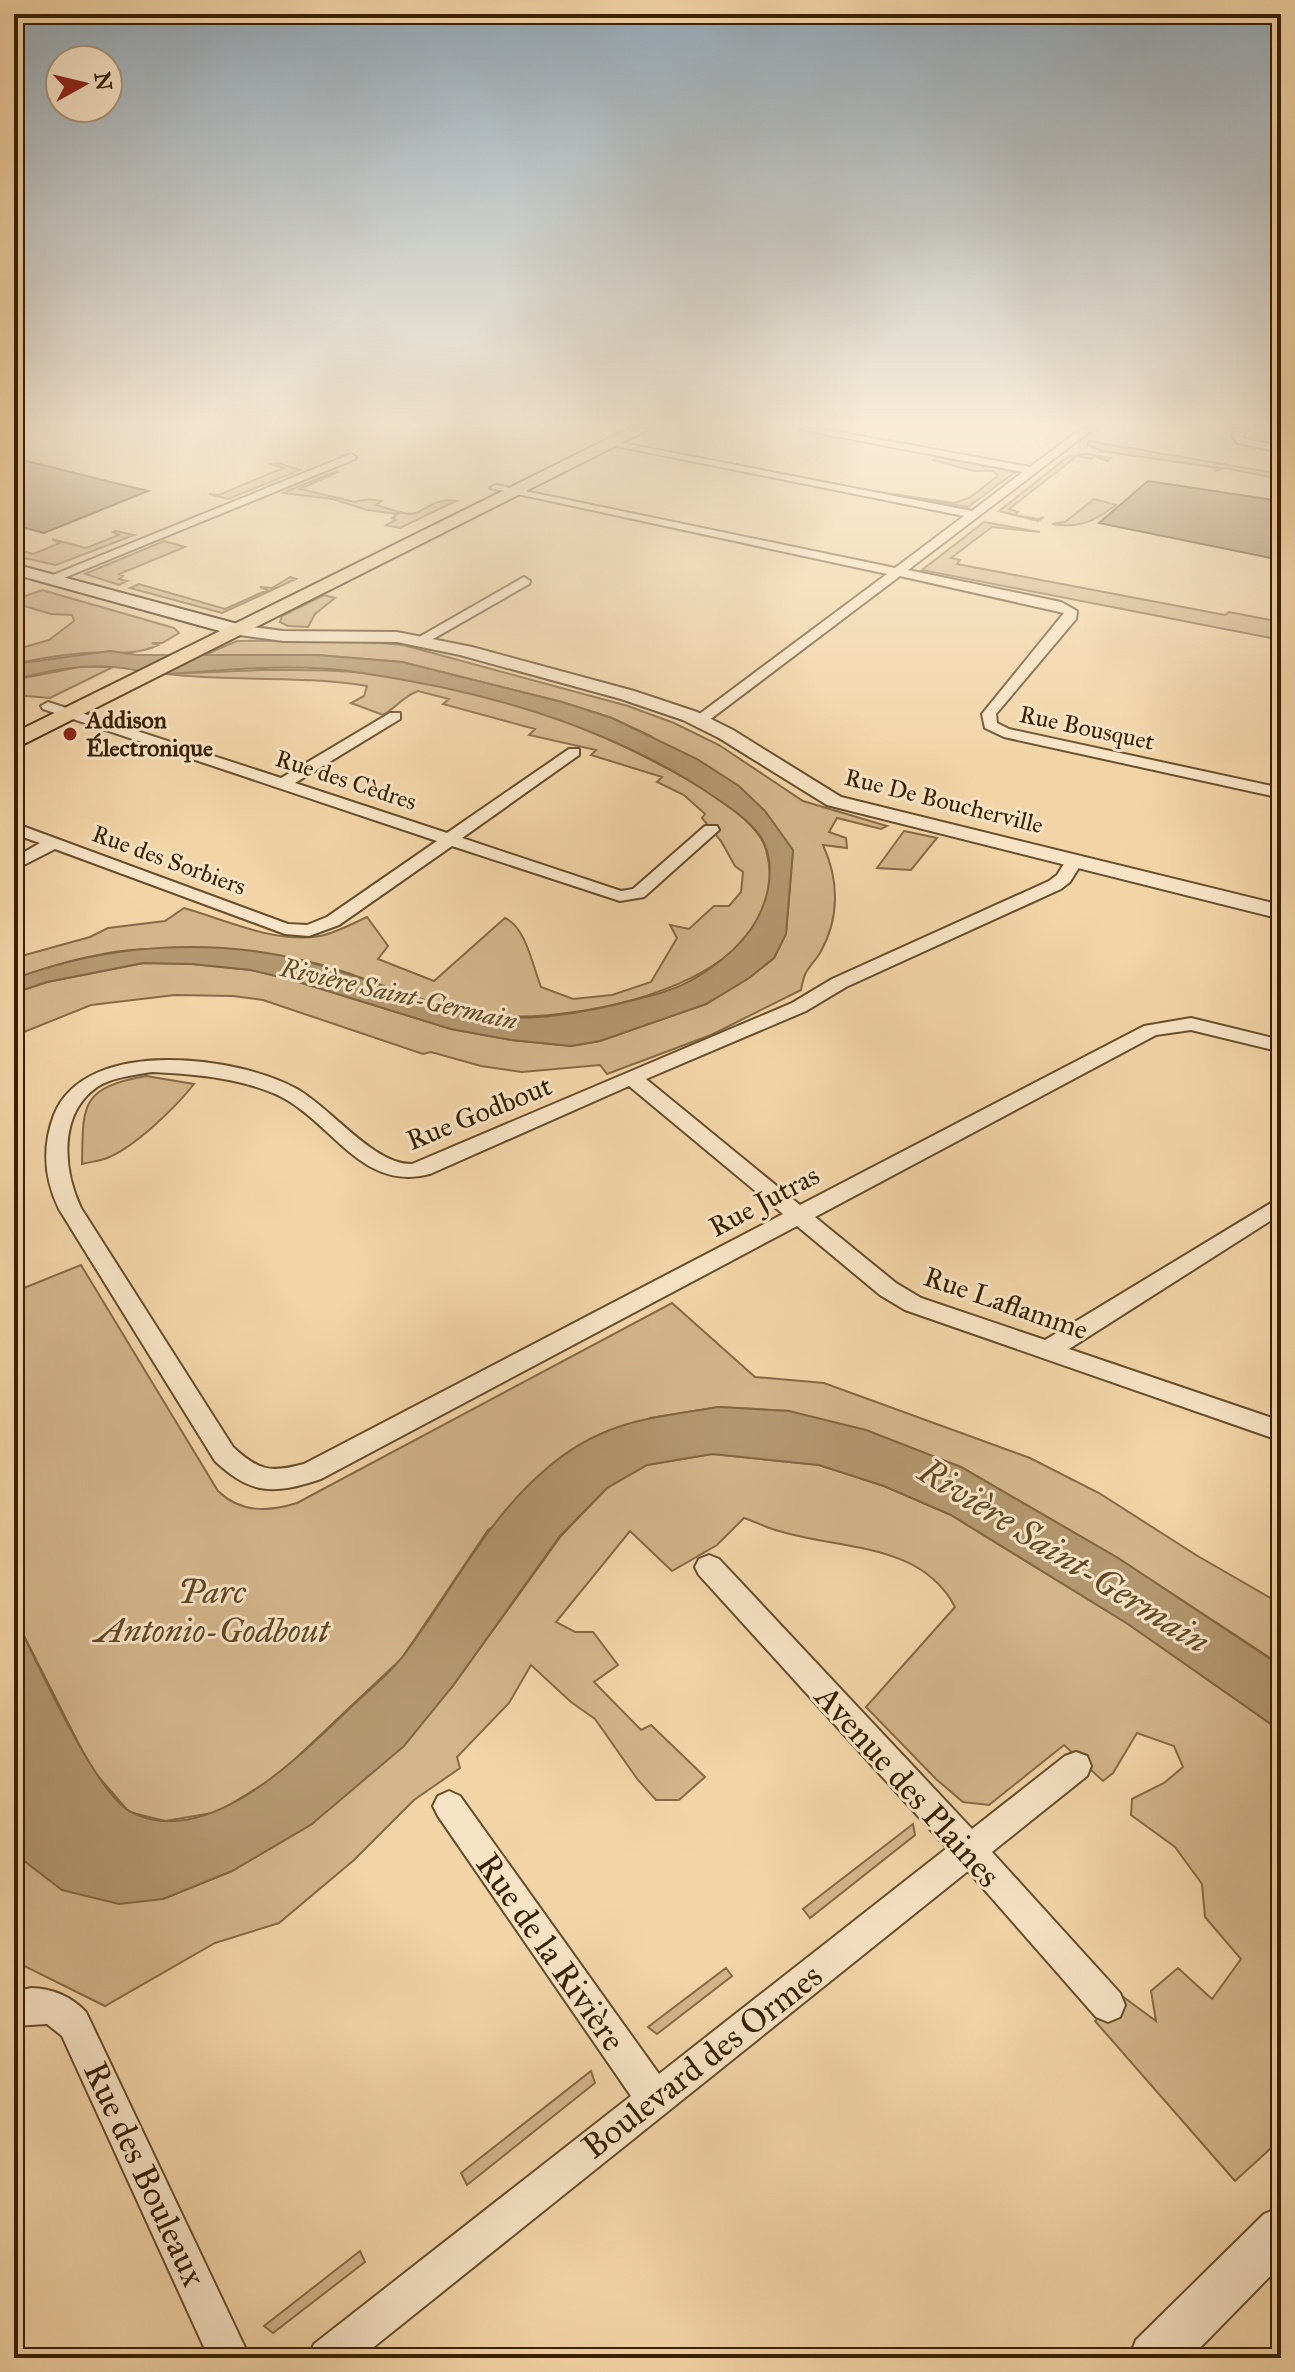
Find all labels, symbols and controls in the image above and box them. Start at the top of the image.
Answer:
north arrow [44,44,124,124]
text: N [89,70,118,93]
street label: Rue Bousquet [1017,699,1158,757]
place label: Addison Électronique [84,705,213,763]
marker: Addison Électronique [61,725,79,743]
street label: Rue des Cèdres [272,743,420,817]
street label: Rue De Boucherville [842,762,1046,840]
street label: Rue des Sorbiers [88,818,250,902]
water label: Rivière Saint-Germain [277,951,521,1037]
street label: Rue Godbout [401,1068,557,1158]
street label: Rue Jutras [703,1157,825,1245]
street label: Rue Laflamme [920,1259,1092,1347]
water label: Rivière Saint-Germain [909,1448,1218,1663]
park label: Parc Antonio-Godbout [92,1571,332,1651]
street label: Avenue des Plaines [805,1675,1009,1895]
street label: Rue de la Rivière [468,1845,634,2059]
street label: Boulevard des Ormes [574,1955,830,2167]
street label: Rue des Bouleaux [75,2055,215,2293]

